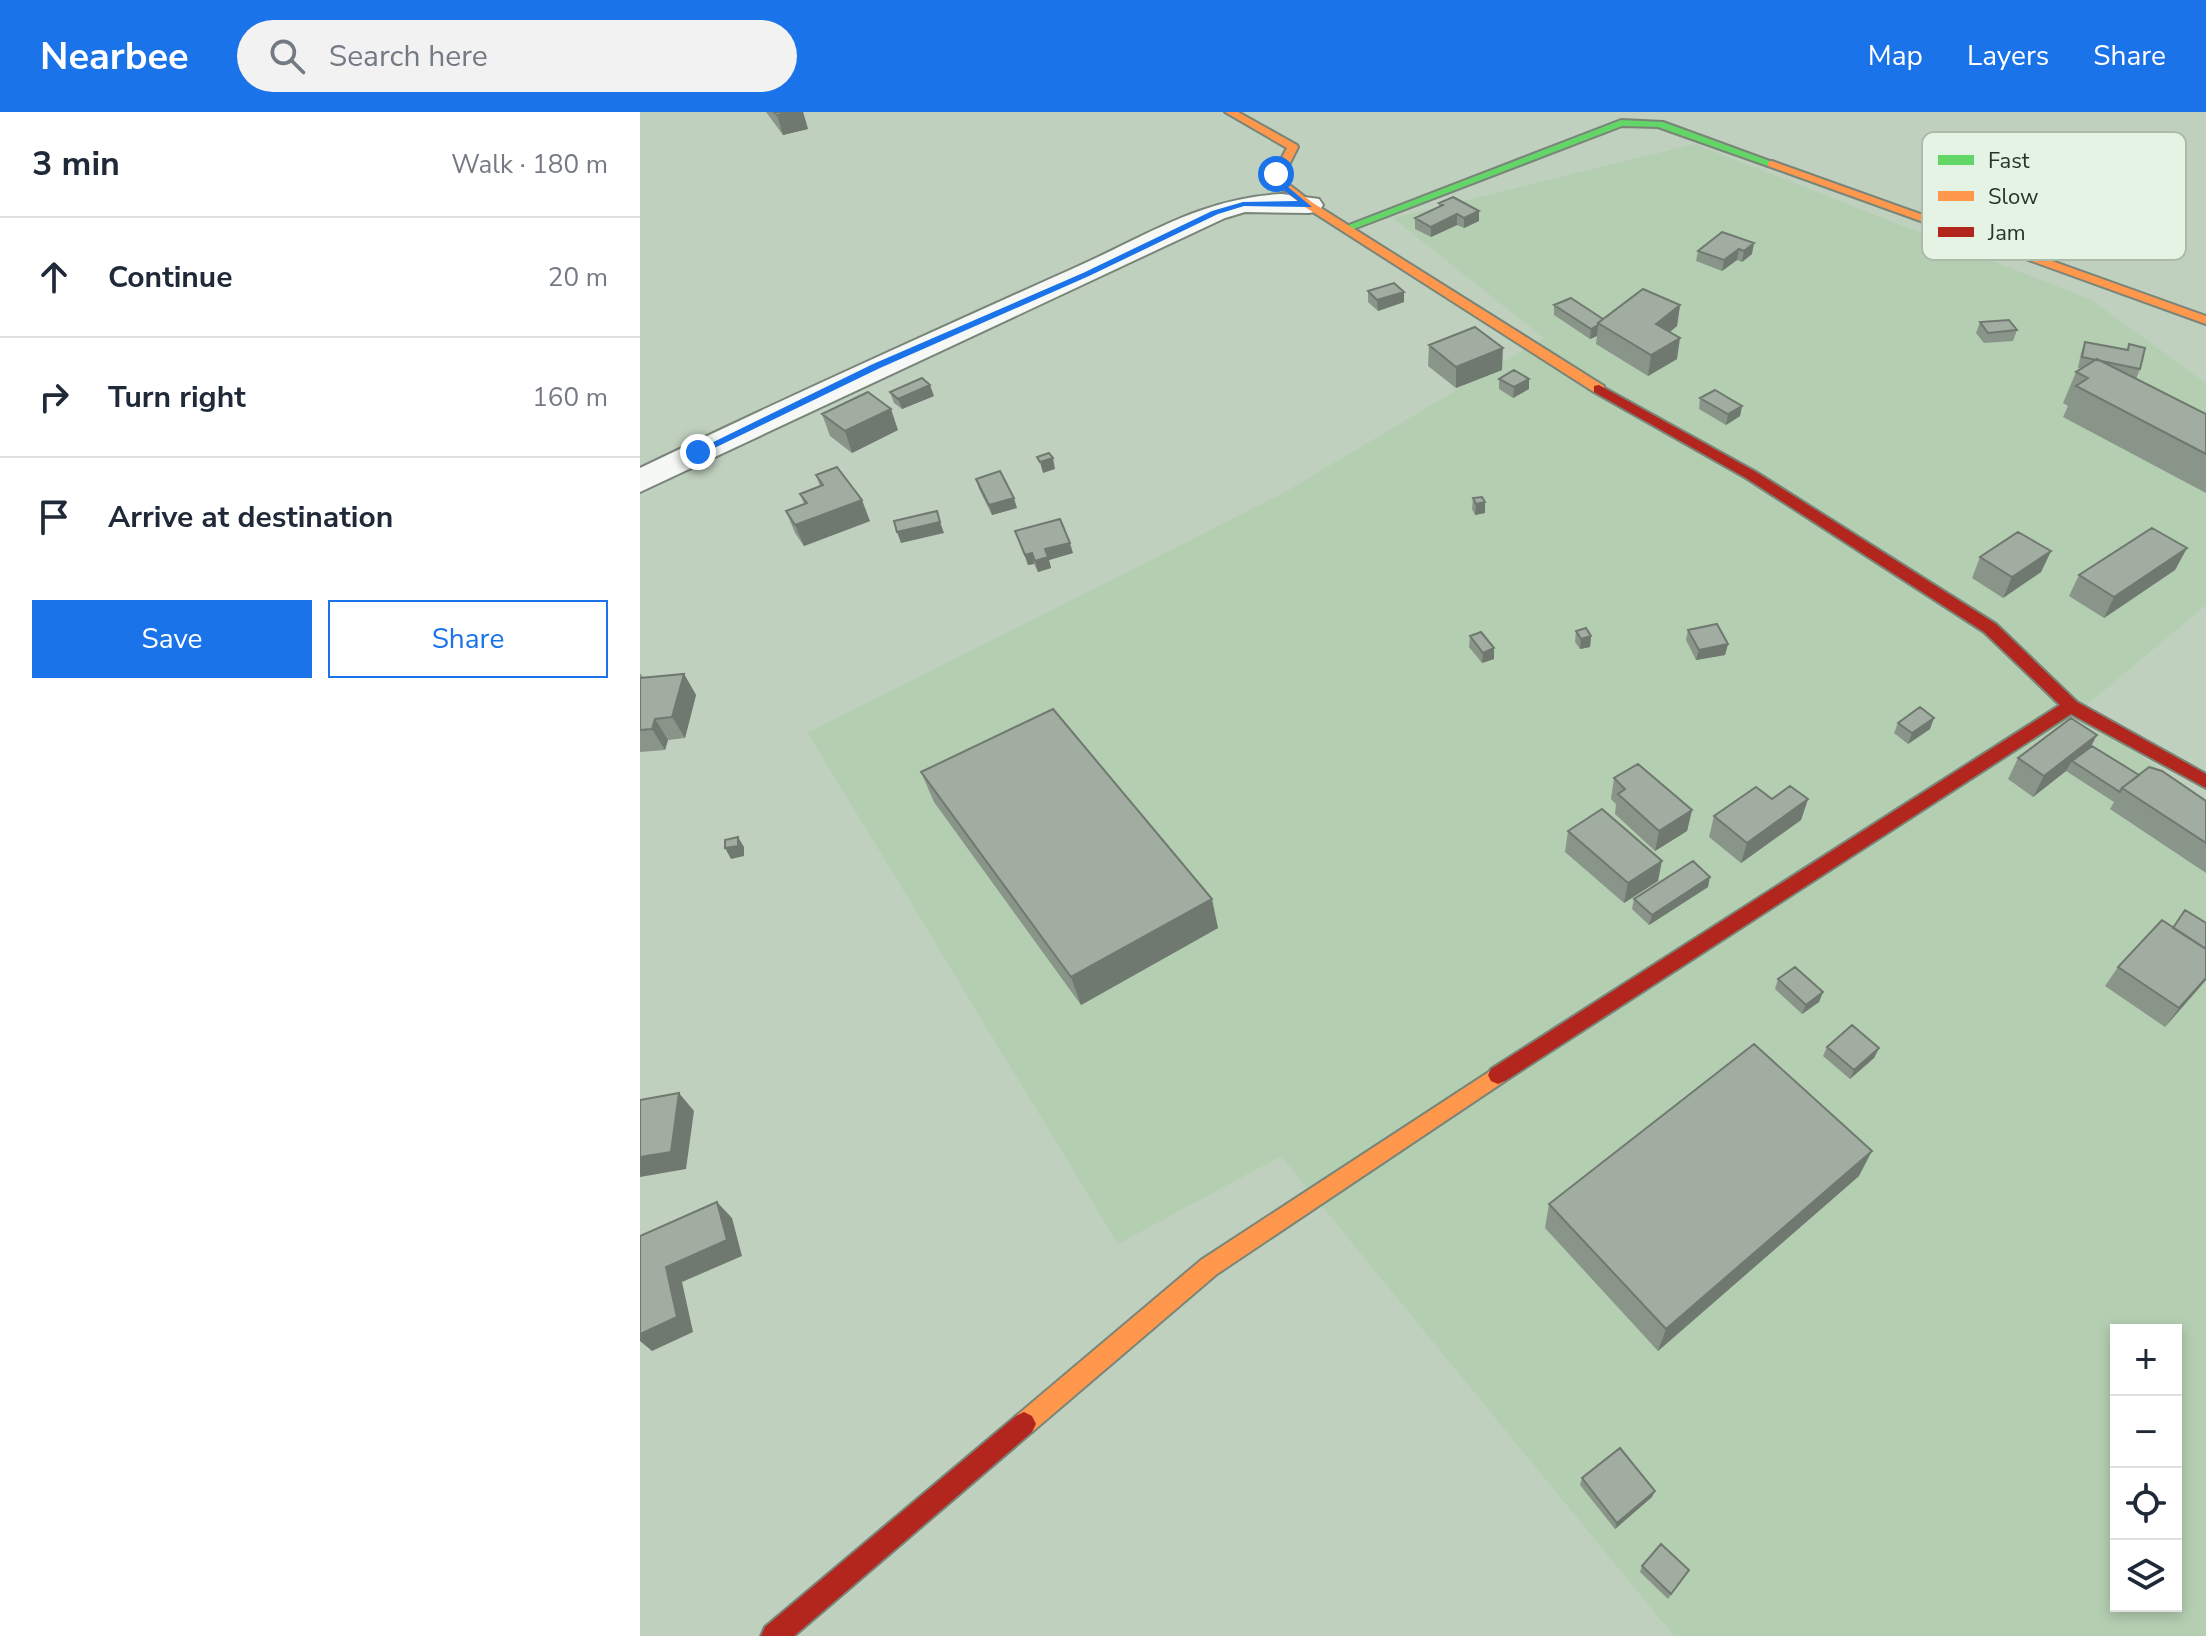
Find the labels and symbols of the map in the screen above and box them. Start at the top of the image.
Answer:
legend [1922,132,2186,260]
text: Fast [1988,146,2030,176]
route start [1258,156,1294,192]
text: Slow [1988,182,2039,212]
text: Jam [1987,218,2026,248]
route end [680,434,716,470]

